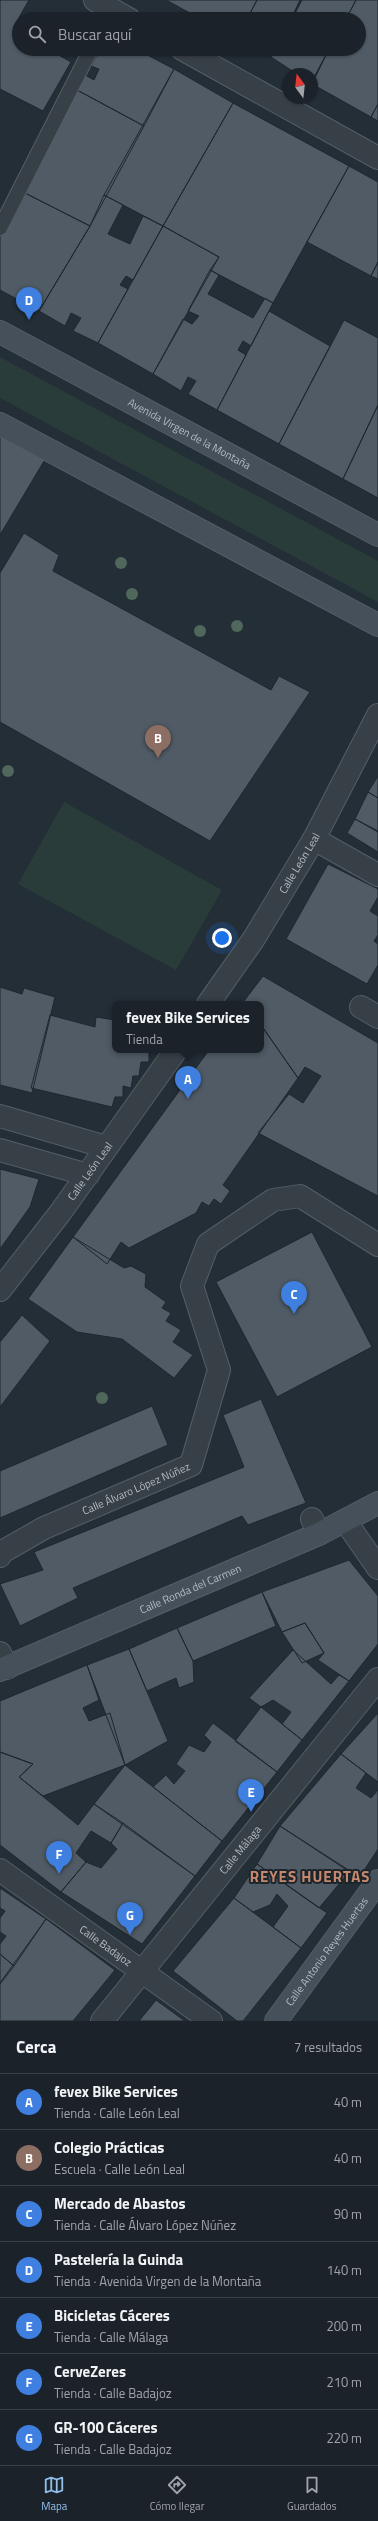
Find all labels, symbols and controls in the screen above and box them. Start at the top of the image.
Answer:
search box [12,12,366,56]
icon: search [26,23,48,45]
text: Buscar aquí [58,23,131,46]
north arrow [282,68,318,104]
pin: D [16,287,42,320]
street label: Avenida Virgen de la Montaña [125,394,254,473]
pin: B [145,725,171,758]
street label: Calle León Leal [275,830,324,897]
your location [212,928,232,948]
popup [112,1001,264,1053]
text: fevex Bike Services [126,1006,250,1029]
text: Tienda [126,1029,163,1049]
pin: A [175,1066,201,1099]
street label: Calle León Leal [63,1139,116,1204]
pin: C [281,1281,307,1314]
street label: Calle Álvaro López Núñez [80,1458,193,1519]
street label: Calle Ronda del Carmen [137,1560,244,1618]
pin: E [238,1779,264,1812]
street label: Calle Málaga [216,1822,265,1878]
pin: F [46,1841,72,1874]
district label: REYES HUERTAS [250,1865,370,1888]
street label: Calle Antonio Reyes Huertas [282,1894,372,2009]
pin: G [117,1902,143,1935]
street label: Calle Badajoz [76,1921,135,1970]
text: Cerca [16,2034,56,2060]
text: 7 resultados [294,2037,362,2057]
text: fevex Bike Services [54,2080,178,2103]
text: A [25,2092,33,2112]
text: 40 m [334,2092,362,2112]
text: Tienda · Calle León Leal [54,2103,180,2123]
text: Colegio Prácticas [54,2136,164,2159]
text: B [25,2148,33,2168]
text: 40 m [334,2148,362,2168]
text: Escuela · Calle León Leal [54,2159,185,2179]
text: Mercado de Abastos [54,2192,186,2215]
text: C [25,2204,33,2224]
text: 90 m [334,2204,362,2224]
text: Tienda · Calle Álvaro López Núñez [54,2215,236,2235]
text: Pastelería la Guinda [54,2248,183,2271]
text: D [25,2260,33,2280]
text: 140 m [326,2260,362,2280]
text: Tienda · Avenida Virgen de la Montaña [54,2271,261,2291]
text: Bicicletas Cáceres [54,2304,170,2327]
text: E [25,2316,33,2336]
text: 200 m [326,2316,362,2336]
text: Tienda · Calle Málaga [54,2327,168,2347]
text: CerveZeres [54,2360,126,2383]
text: F [26,2372,32,2392]
text: 210 m [326,2372,362,2392]
text: Tienda · Calle Badajoz [54,2383,172,2403]
text: GR-100 Cáceres [54,2416,158,2439]
text: G [25,2428,33,2448]
text: 220 m [326,2428,362,2448]
text: Tienda · Calle Badajoz [54,2439,172,2459]
tab: Mapa [41,2474,67,2514]
tab: Cómo llegar [150,2474,204,2514]
tab: Guardados [287,2474,337,2514]

